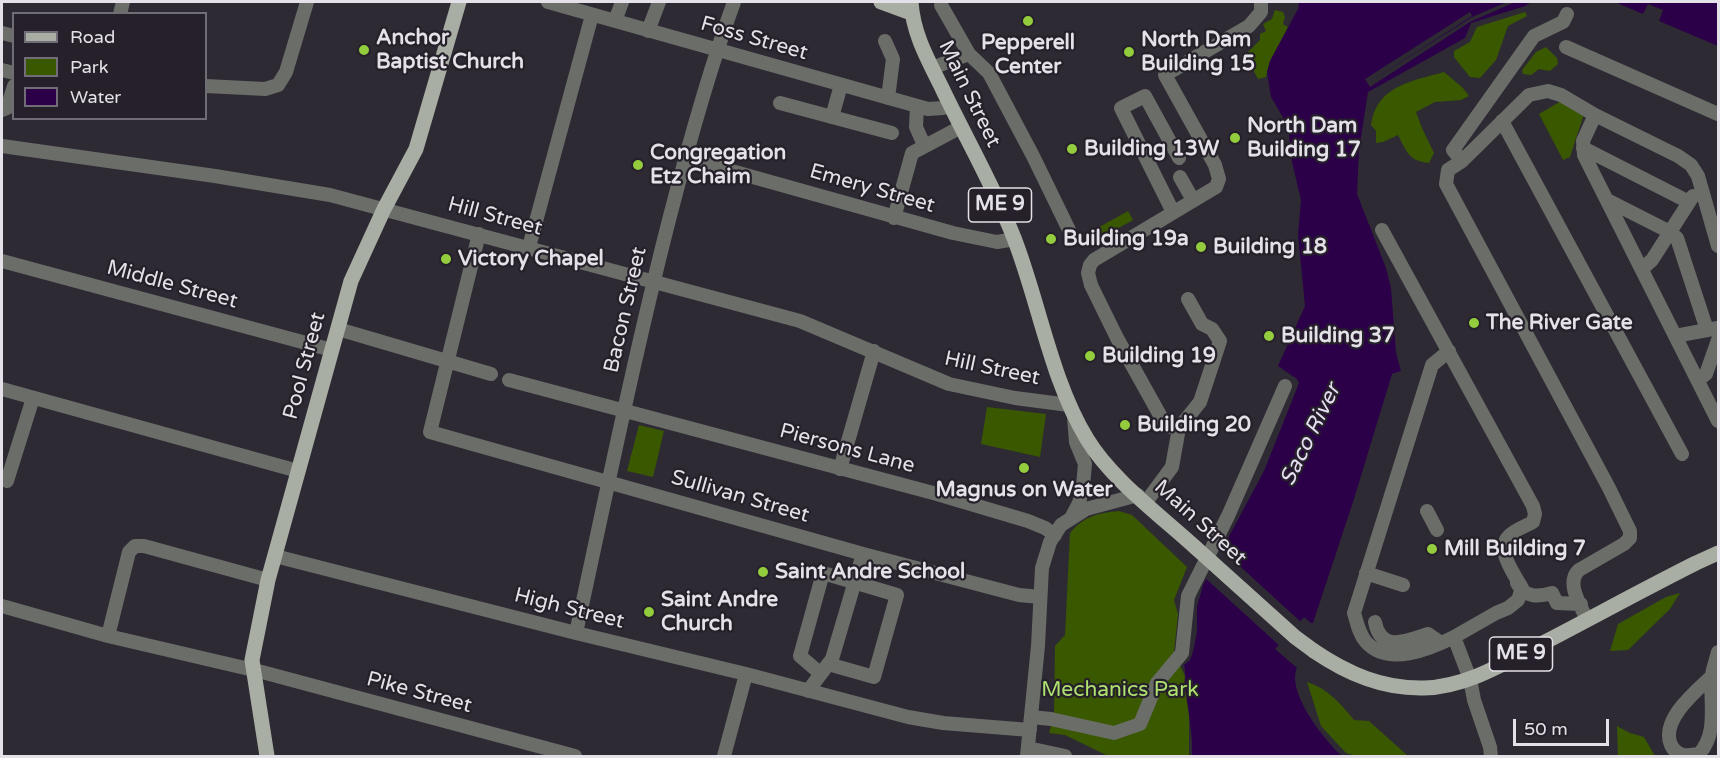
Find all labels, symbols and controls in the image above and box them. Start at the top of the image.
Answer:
legend [12,12,207,120]
street label: Foss Street [697,12,811,66]
marker: Pepperell Center [1021,14,1035,28]
place label: Anchor Baptist Church [376,25,524,75]
text: Road [70,26,115,48]
place label: North Dam Building 15 [1141,27,1255,77]
place label: Pepperell Center [981,30,1075,80]
street label: Main Street [932,37,1006,151]
marker: Anchor Baptist Church [357,43,371,57]
marker: North Dam Building 15 [1122,45,1136,59]
text: Park [70,56,108,78]
text: Water [70,86,121,108]
place label: North Dam Building 17 [1247,113,1361,163]
marker: North Dam Building 17 [1228,131,1242,145]
place label: Building 13W [1084,136,1219,162]
place label: Congregation Etz Chaim [650,140,786,190]
marker: Building 13W [1065,142,1079,156]
marker: Congregation Etz Chaim [631,158,645,172]
street label: Emery Street [806,159,938,219]
road number: ME 9 [968,188,1032,222]
street label: Hill Street [445,192,545,242]
place label: Building 19a [1063,226,1189,252]
marker: Building 19a [1044,232,1058,246]
place label: Building 18 [1213,234,1327,260]
marker: Building 18 [1194,240,1208,254]
street label: Bacon Street [599,245,653,375]
place label: Victory Chapel [458,246,604,272]
marker: Victory Chapel [439,252,453,266]
street label: Middle Street [104,255,240,315]
street label: Pool Street [279,310,331,422]
place label: The River Gate [1486,310,1633,336]
marker: The River Gate [1467,316,1481,330]
place label: Building 37 [1281,323,1395,349]
marker: Building 37 [1262,329,1276,343]
place label: Building 19 [1102,343,1216,369]
street label: Hill Street [942,347,1042,391]
marker: Building 19 [1083,349,1097,363]
water label: Saco River [1275,380,1347,490]
place label: Building 20 [1137,412,1251,438]
marker: Building 20 [1118,418,1132,432]
street label: Piersons Lane [777,419,917,479]
marker: Magnus on Water [1017,461,1031,475]
street label: Sullivan Street [668,465,812,529]
street label: Main Street [1149,475,1251,571]
place label: Magnus on Water [935,477,1113,503]
place label: Mill Building 7 [1444,536,1586,562]
marker: Mill Building 7 [1425,542,1439,556]
place label: Saint Andre School [775,559,965,585]
marker: Saint Andre School [756,565,770,579]
street label: High Street [511,583,627,635]
place label: Saint Andre Church [661,587,778,637]
marker: Saint Andre Church [642,605,656,619]
road number: ME 9 [1490,637,1552,671]
street label: Pike Street [364,667,474,719]
park label: Mechanics Park [1041,677,1199,703]
scale bar [1516,707,1612,745]
text: 50 m [1524,718,1568,740]

